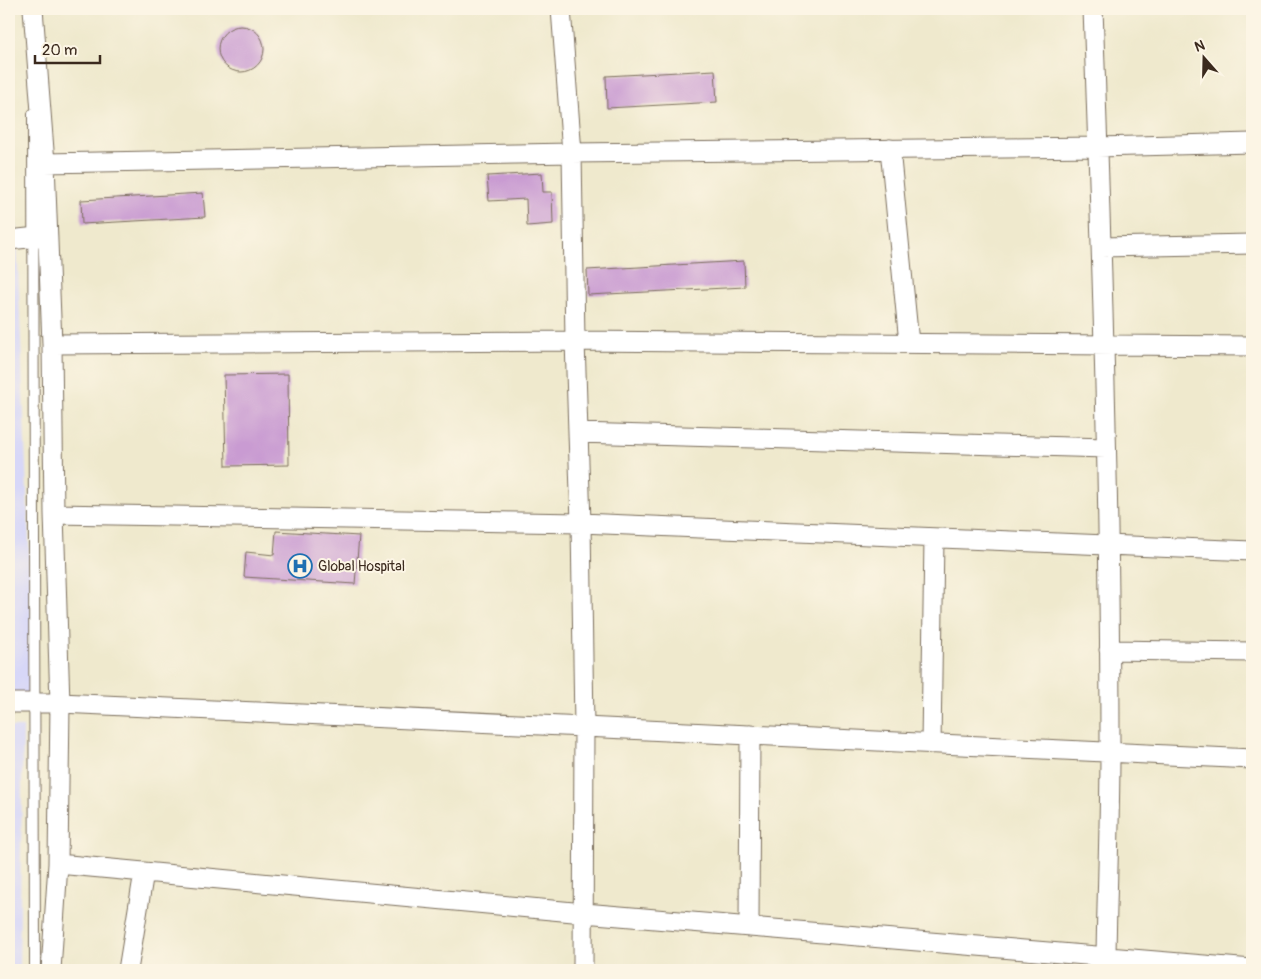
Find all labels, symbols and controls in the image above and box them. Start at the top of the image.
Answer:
scale bar [35,32,100,64]
north arrow [1178,32,1228,82]
text: N [1192,37,1207,56]
text: 20 m [42,41,77,60]
hospital icon: Global Hospital [287,553,313,579]
place label: Global Hospital [318,558,405,575]

